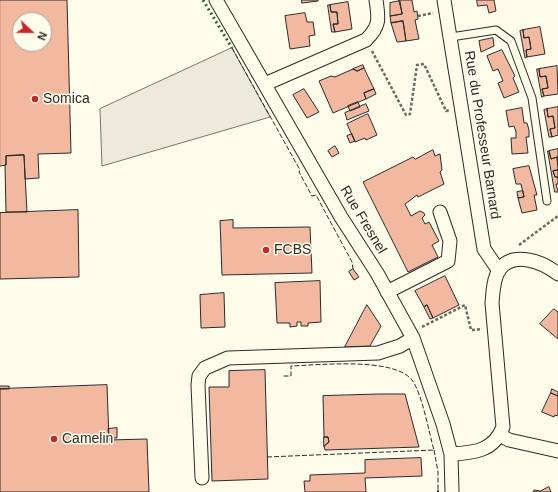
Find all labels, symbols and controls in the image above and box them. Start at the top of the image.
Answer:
north arrow [12,12,52,52]
text: N [35,30,49,42]
street label: Rue du Professeur Barnard [460,50,504,220]
place label: Somica [43,91,90,107]
marker: Somica [30,94,40,104]
street label: Rue Fresnel [336,183,390,257]
place label: FCBS [274,242,311,258]
marker: FCBS [261,245,271,255]
place label: Camelin [62,431,113,447]
marker: Camelin [49,434,59,444]

